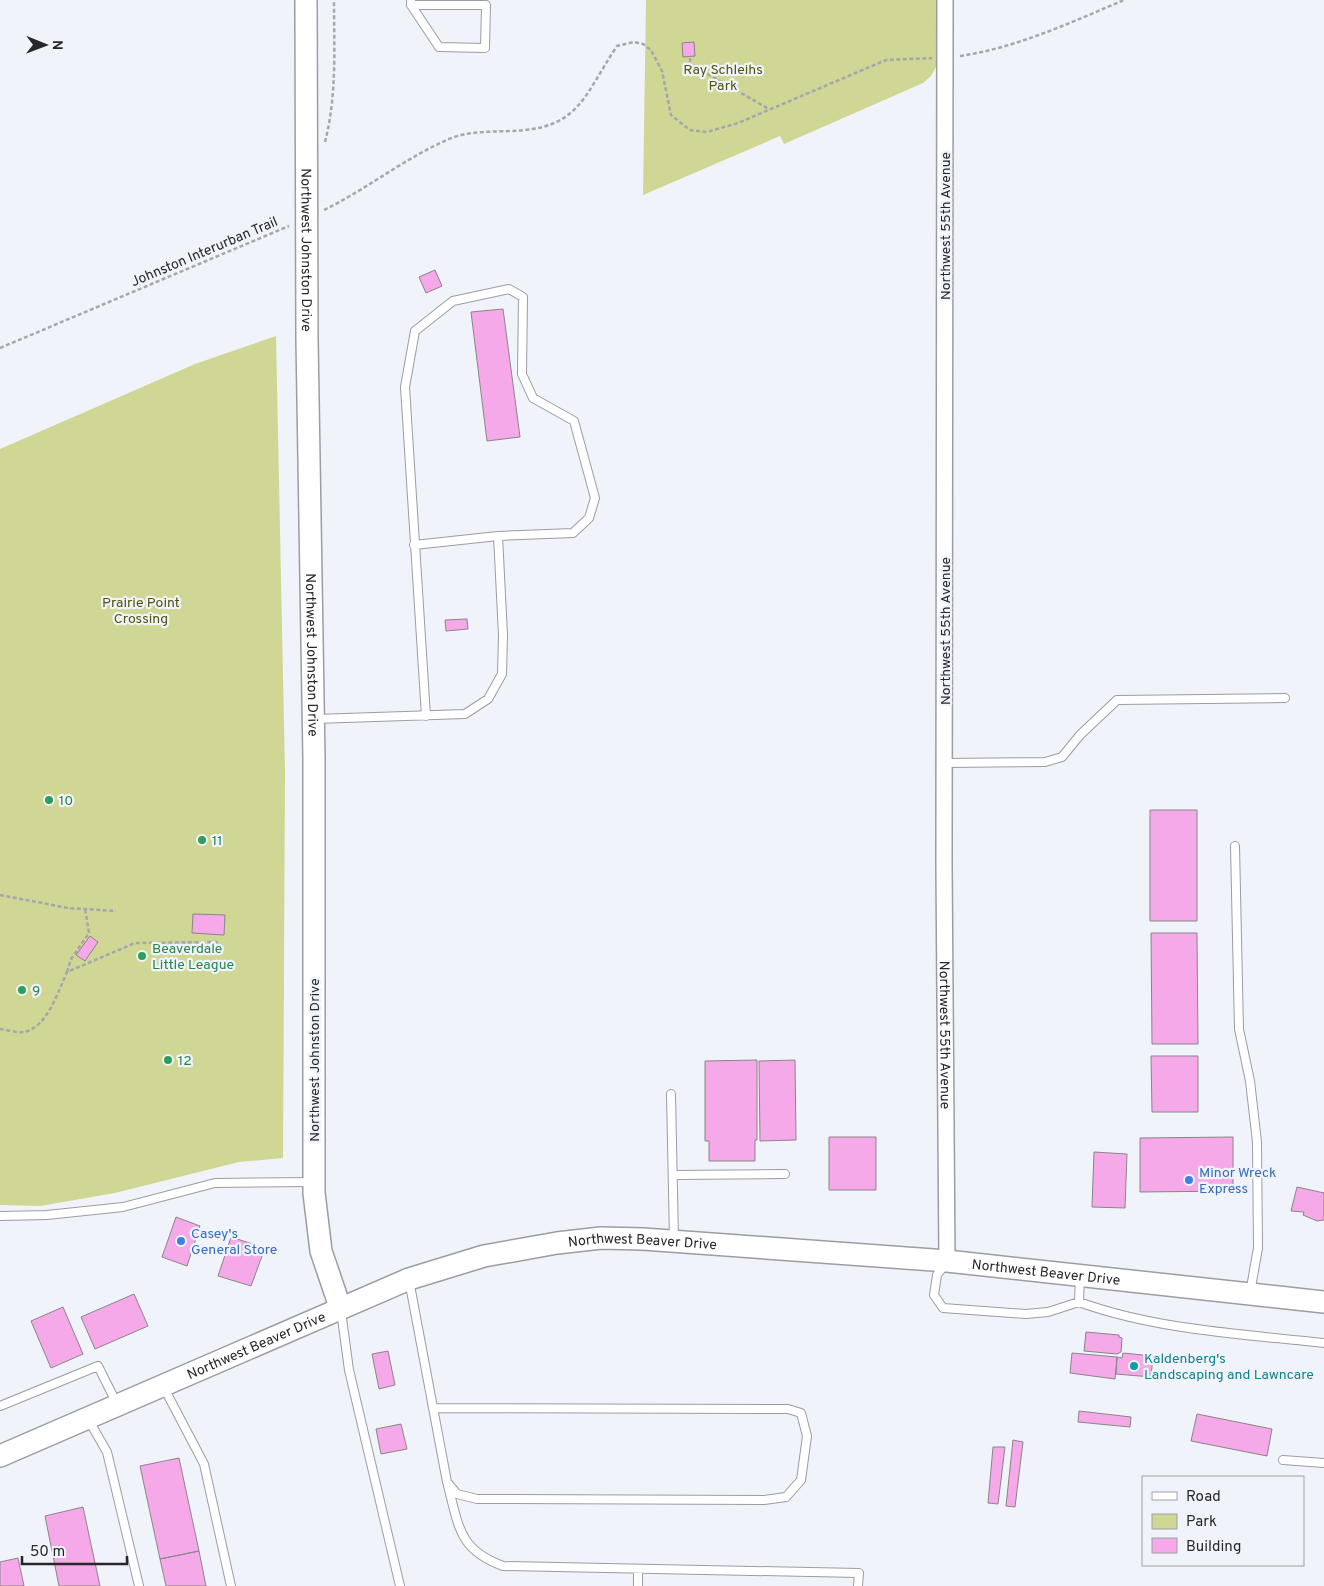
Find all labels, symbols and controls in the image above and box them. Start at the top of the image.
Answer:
north arrow [20,20,70,70]
text: N [48,40,65,50]
park label: Ray Schleihs Park [683,62,763,95]
street label: Northwest 55th Avenue [938,152,955,300]
street label: Northwest Johnston Drive [296,168,314,332]
street label: Johnston Interurban Trail [129,214,281,291]
street label: Northwest 55th Avenue [938,557,955,705]
street label: Northwest Johnston Drive [301,573,321,737]
park label: Prairie Point Crossing [102,595,180,628]
place label: 10 [59,793,73,810]
marker: 10 [43,794,55,806]
place label: 11 [212,833,222,850]
marker: 11 [196,834,208,846]
place label: Beaverdale Little League [152,941,234,974]
marker: Beaverdale Little League [136,950,148,962]
street label: Northwest 55th Avenue [935,961,953,1109]
street label: Northwest Johnston Drive [307,978,324,1142]
place label: 9 [32,983,40,1000]
marker: 9 [16,984,28,996]
place label: 12 [178,1053,192,1070]
marker: 12 [162,1054,174,1066]
place label: Minor Wreck Express [1199,1165,1276,1198]
marker: Minor Wreck Express [1183,1174,1195,1186]
place label: Casey's General Store [191,1226,277,1259]
street label: Northwest Beaver Drive [567,1231,717,1254]
marker: Casey's General Store [175,1235,187,1247]
street label: Northwest Beaver Drive [971,1257,1121,1290]
street label: Northwest Beaver Drive [185,1309,329,1384]
place label: Kaldenberg's Landscaping and Lawncare [1144,1351,1314,1384]
marker: Kaldenberg's Landscaping and Lawncare [1128,1360,1140,1372]
legend [1142,1476,1304,1566]
text: Road [1186,1488,1221,1507]
text: Park [1186,1513,1217,1532]
scale bar [22,1534,128,1566]
text: Building [1186,1538,1241,1557]
text: 50 m [30,1543,65,1562]

